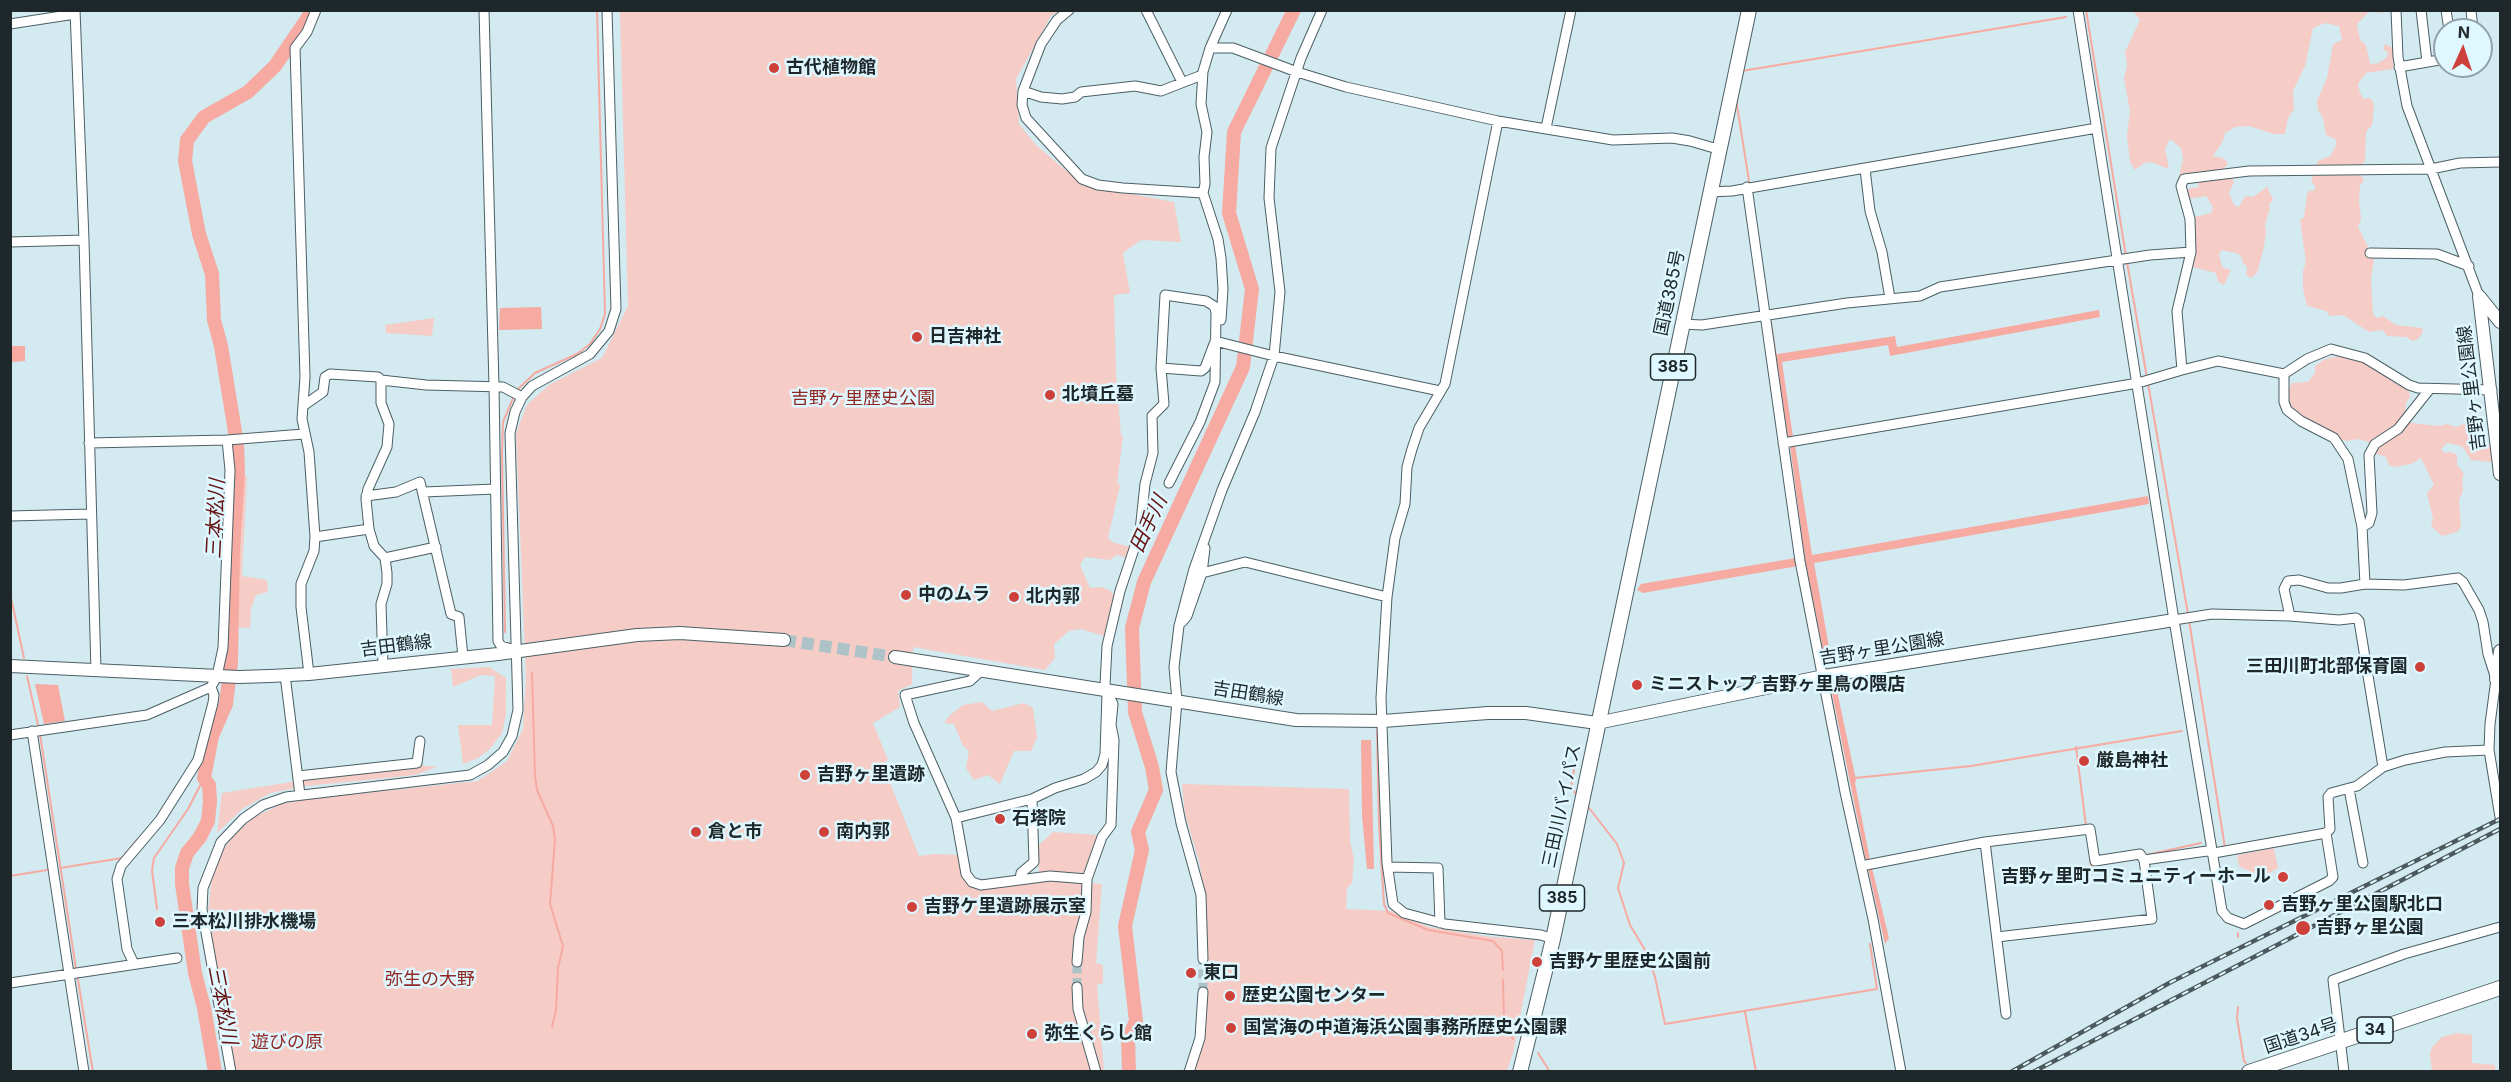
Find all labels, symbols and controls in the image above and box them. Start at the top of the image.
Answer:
north arrow [2433,18,2493,78]
text: N [2457,22,2470,42]
place label: 古代植物館 [786,57,876,79]
marker: 古代植物館 [767,61,781,75]
street label: 国道385号 [1650,248,1690,338]
street label: 吉野ヶ里公園線 [2454,324,2490,452]
place label: 日吉神社 [929,326,1001,348]
marker: 日吉神社 [910,330,924,344]
road number: 385 [1650,354,1696,380]
place label: 北墳丘墓 [1062,384,1134,406]
park label: 吉野ヶ里歴史公園 [791,388,935,410]
marker: 北墳丘墓 [1043,388,1057,402]
water label: 三本松川 [202,478,230,560]
water label: 田手川 [1125,492,1173,556]
place label: 中のムラ [918,584,990,606]
place label: 北内郭 [1026,586,1080,608]
marker: 中のムラ [899,588,913,602]
marker: 北内郭 [1007,590,1021,604]
street label: 吉野ヶ里公園線 [1818,628,1946,670]
street label: 吉田鶴線 [359,631,433,661]
place label: 三田川町北部保育園 [2246,656,2408,678]
marker: 三田川町北部保育園 [2413,660,2427,674]
place label: ミニストップ 吉野ヶ里鳥の隈店 [1649,674,1905,696]
street label: 吉田鶴線 [1211,678,1285,710]
marker: ミニストップ 吉野ヶ里鳥の隈店 [1630,678,1644,692]
street label: 三田川バイパス [1538,742,1586,870]
place label: 厳島神社 [2096,750,2168,772]
marker: 厳島神社 [2077,754,2091,768]
place label: 吉野ヶ里遺跡 [817,764,925,786]
marker: 吉野ヶ里遺跡 [798,768,812,782]
place label: 石塔院 [1012,808,1066,830]
marker: 石塔院 [993,812,1007,826]
place label: 倉と市 [708,821,762,843]
place label: 南内郭 [836,821,890,843]
marker: 倉と市 [689,825,703,839]
marker: 南内郭 [817,825,831,839]
place label: 吉野ヶ里町コミュニティーホール [2001,866,2271,888]
marker: 吉野ヶ里町コミュニティーホール [2276,870,2290,884]
road number: 385 [1540,885,1584,911]
place label: 吉野ヶ里公園駅北口 [2281,894,2443,916]
place label: 吉野ケ里遺跡展示室 [924,896,1086,918]
marker: 吉野ヶ里公園駅北口 [2262,898,2276,912]
marker: 吉野ケ里遺跡展示室 [905,900,919,914]
place label: 三本松川排水機場 [172,911,316,933]
marker: 三本松川排水機場 [153,915,167,929]
place label: 吉野ヶ里公園 [2316,917,2424,939]
marker: 吉野ヶ里公園 [2294,919,2312,937]
place label: 吉野ケ里歴史公園前 [1549,951,1711,973]
marker: 吉野ケ里歴史公園前 [1530,955,1544,969]
place label: 東口 [1203,962,1239,984]
water label: 三本松川 [203,963,241,1047]
marker: 東口 [1184,966,1198,980]
park label: 弥生の大野 [385,969,475,991]
place label: 歴史公園センター [1242,985,1386,1007]
marker: 歴史公園センター [1223,989,1237,1003]
street label: 国道34号 [2261,1014,2341,1058]
place label: 国営海の中道海浜公園事務所歴史公園課 [1243,1017,1567,1039]
road number: 34 [2357,1017,2393,1043]
marker: 国営海の中道海浜公園事務所歴史公園課 [1224,1021,1238,1035]
place label: 弥生くらし館 [1044,1023,1152,1045]
marker: 弥生くらし館 [1025,1027,1039,1041]
park label: 遊びの原 [251,1032,323,1054]

